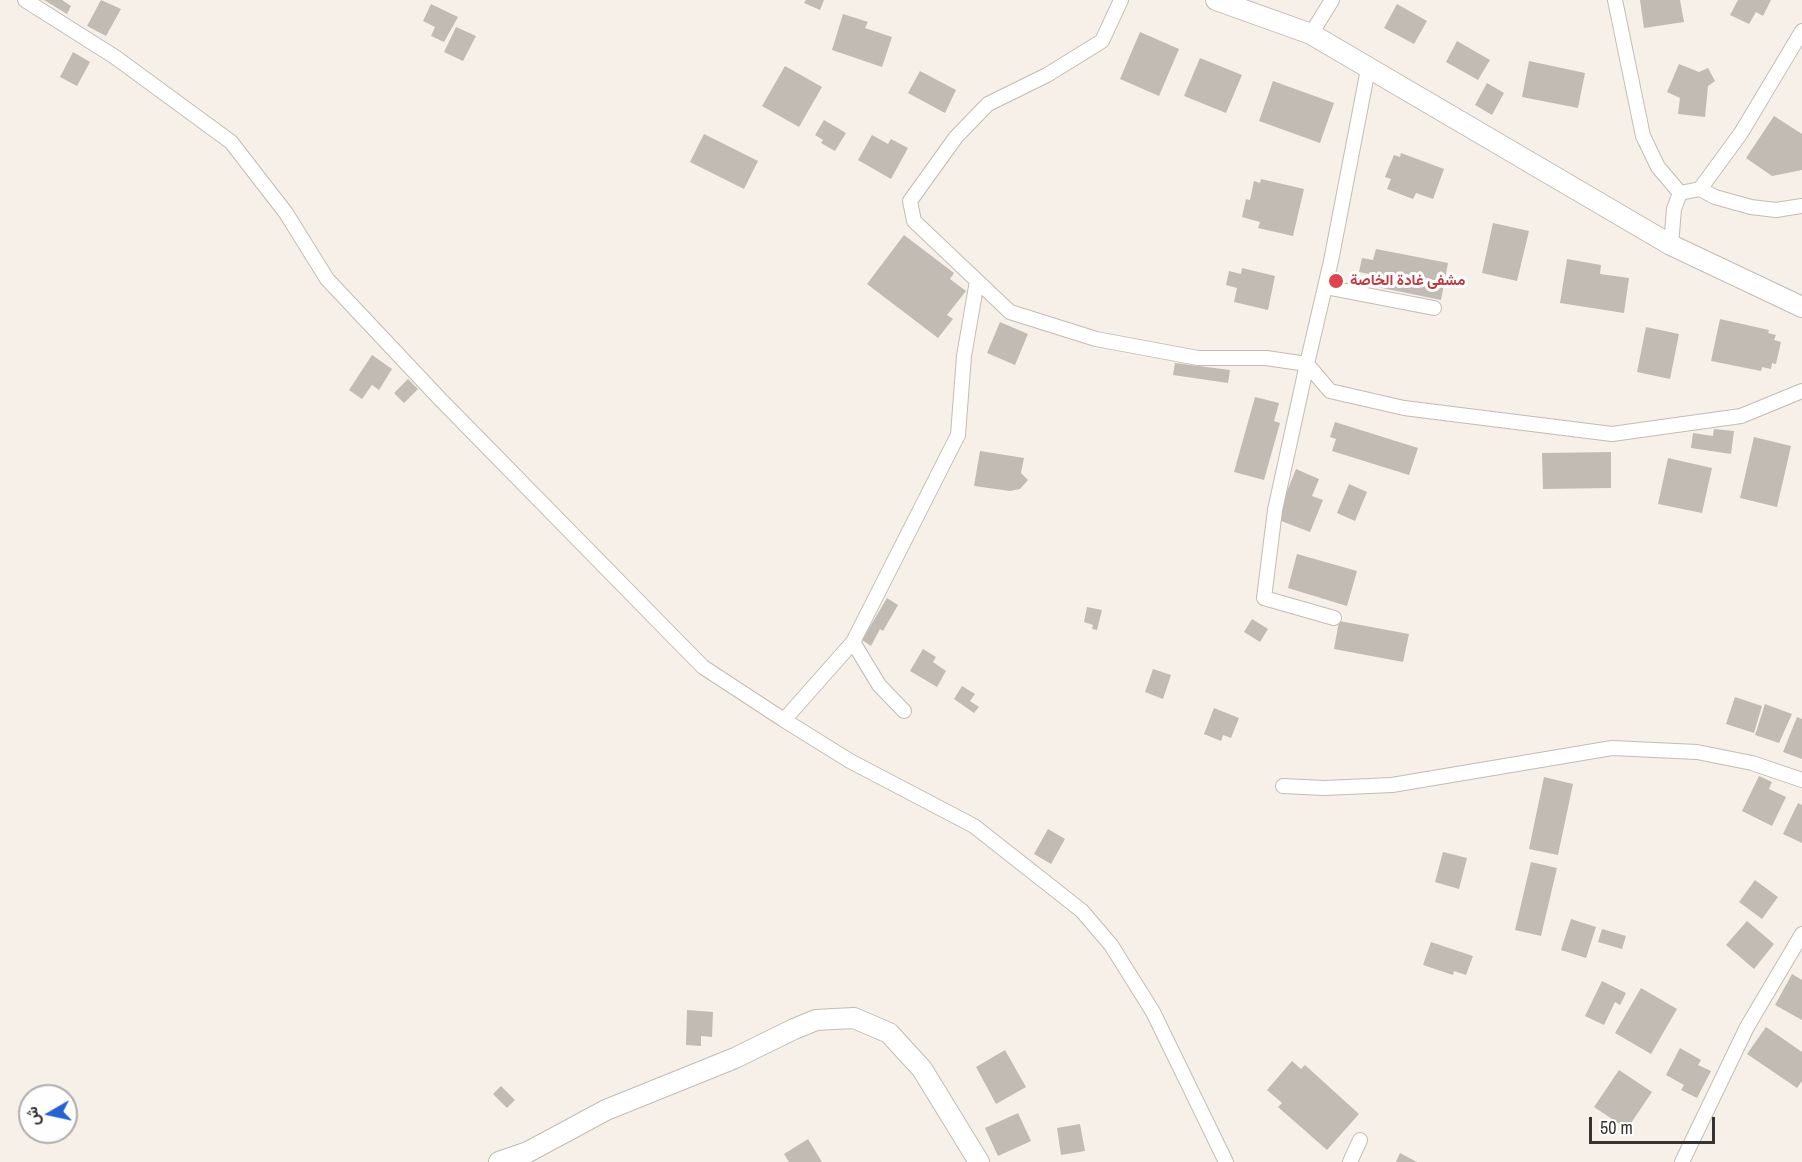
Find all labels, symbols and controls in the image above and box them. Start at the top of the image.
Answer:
marker: مشفى غادة الخاصة [1327,272,1345,290]
place label: مشفى غادة الخاصة [1350,272,1465,290]
north arrow [18,1084,78,1144]
text: ش [20,1105,45,1128]
scale bar [1592,1105,1718,1143]
text: 50 m [1600,1115,1633,1140]

